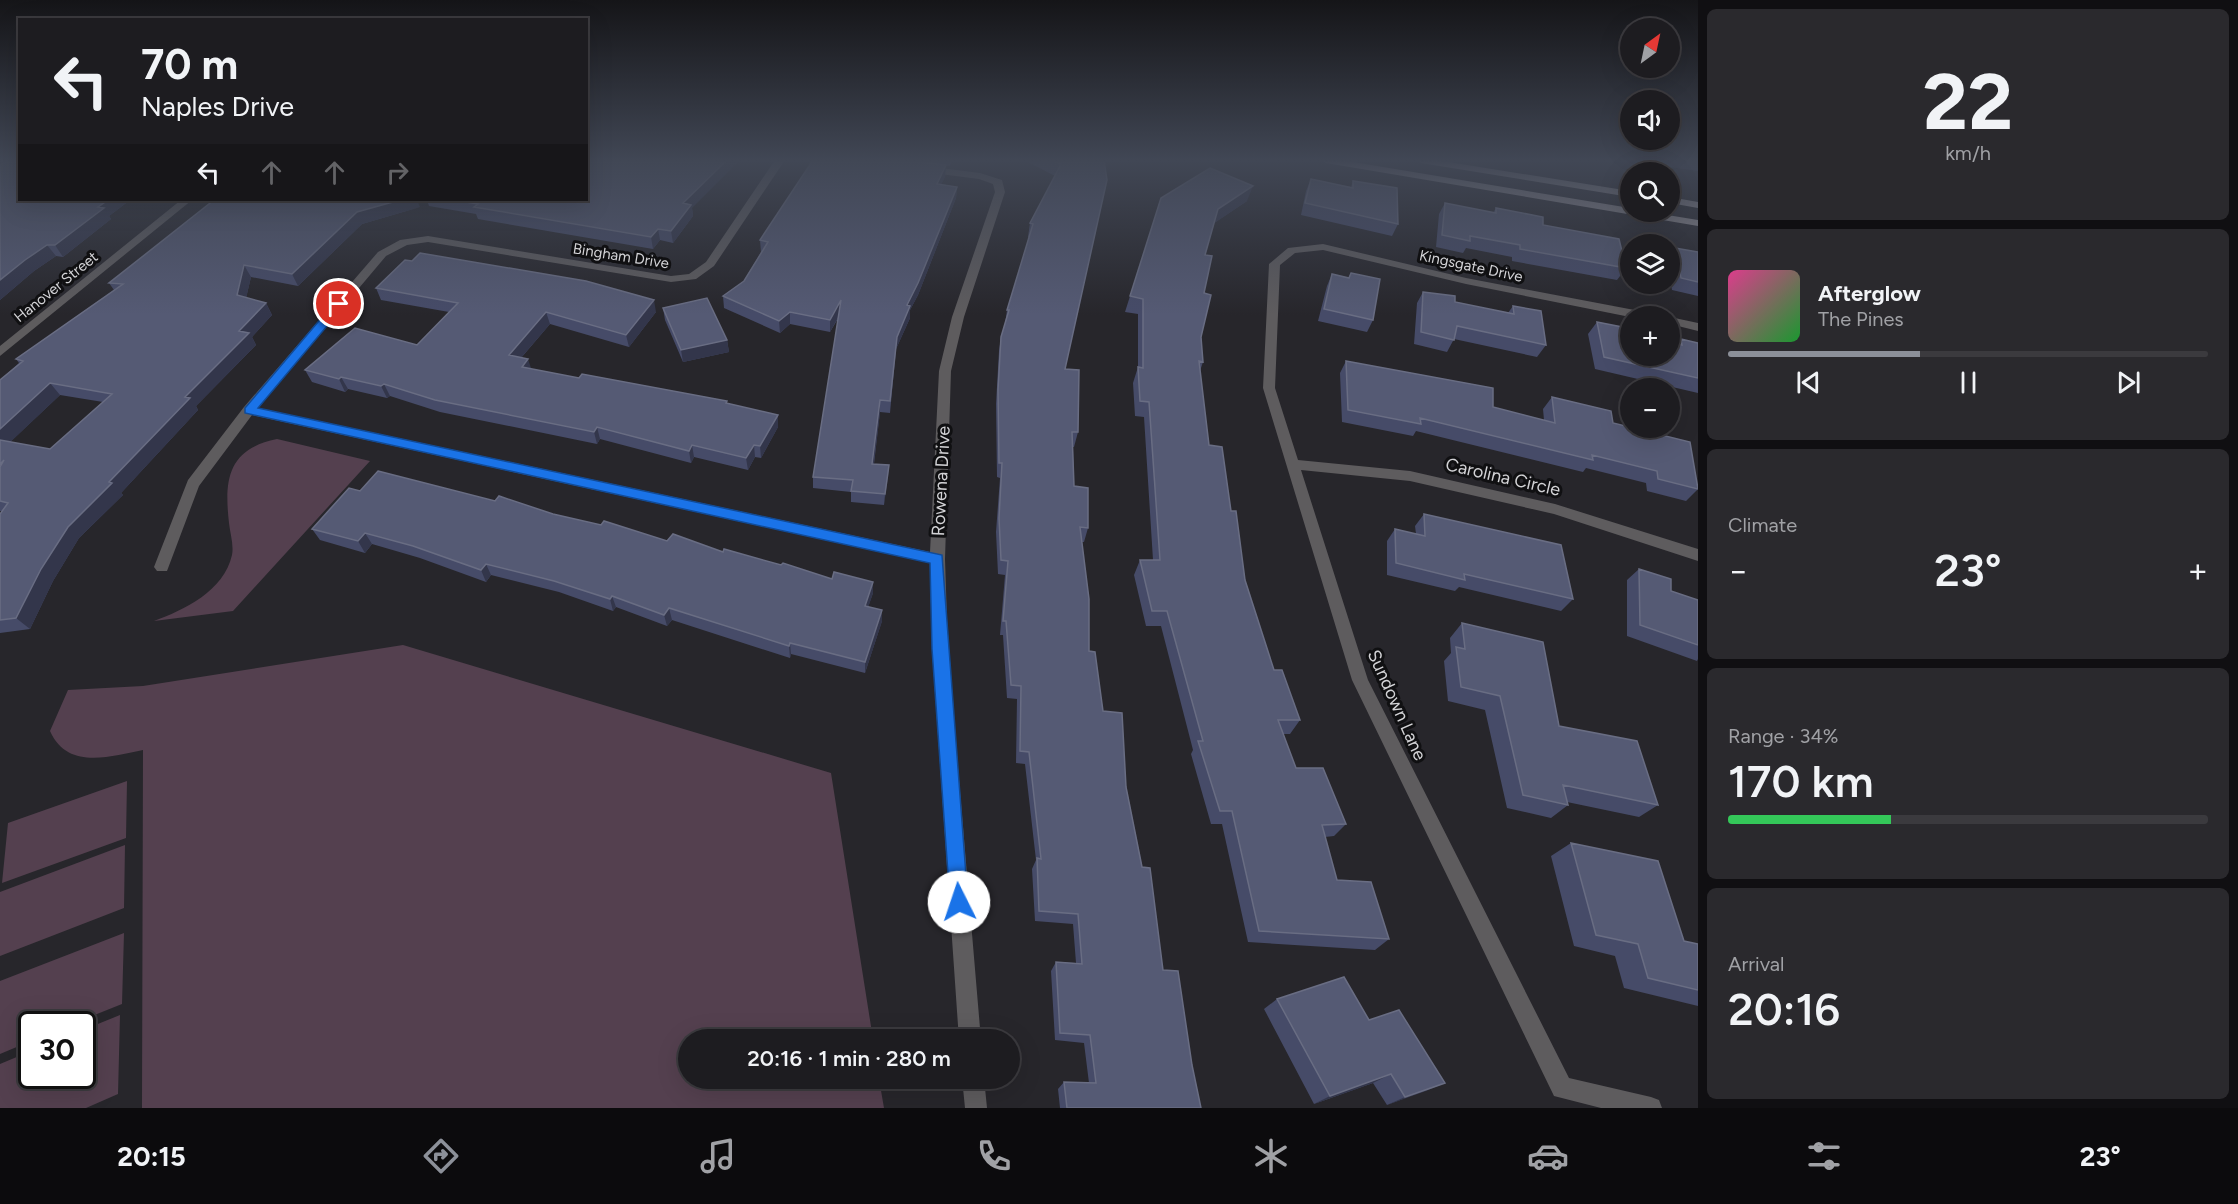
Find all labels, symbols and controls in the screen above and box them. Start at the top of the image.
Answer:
north arrow [1620,18,1680,78]
map controls [1620,18,1680,438]
text: 70 m [141,39,238,90]
icon: left [42,42,120,120]
text: 22 [1923,55,2013,149]
text: Naples Drive [141,90,294,123]
button: sound [1620,90,1680,150]
text: km/h [1945,141,1991,165]
icon: left [192,156,225,189]
icon: ahead [255,156,288,189]
icon: ahead [318,156,351,189]
icon: right [381,156,414,189]
button: search [1620,162,1680,222]
button: layers [1620,234,1680,294]
street label: Bingham Drive [572,240,670,272]
street label: Kingsgate Drive [1418,246,1524,286]
street label: Hanover Street [11,248,102,326]
pin [313,278,364,329]
text: Afterglow [1818,280,1921,307]
icon: arrive [322,287,355,320]
button: + [1620,306,1680,366]
text: The Pines [1818,307,1904,331]
icon: previous [1792,366,1825,399]
icon: pause [1952,366,1985,399]
icon: next [2112,366,2145,399]
button: − [1620,378,1680,438]
street label: Rowena Drive [927,425,955,537]
street label: Carolina Circle [1443,453,1563,501]
text: Climate [1728,513,1797,537]
text: 23° [1934,543,2002,597]
text: − [1728,551,1749,590]
text: + [2187,551,2208,590]
street label: Sundown Lane [1363,646,1431,764]
text: Range · 34% [1728,724,1839,748]
text: 170 km [1728,754,1874,808]
position arrow [927,870,991,934]
text: Arrival [1728,952,1784,976]
text: 20:16 [1728,982,1840,1036]
speed limit sign: 30 [18,1011,96,1089]
text: 20:16 · 1 min · 280 m [747,1045,951,1072]
icon: directions [420,1135,462,1177]
icon: music [697,1135,739,1177]
icon: phone [973,1135,1015,1177]
icon: climate [1250,1135,1292,1177]
icon: car [1527,1135,1569,1177]
icon: filters [1803,1135,1845,1177]
text: 20:15 [117,1140,186,1173]
text: 23° [2080,1140,2121,1173]

